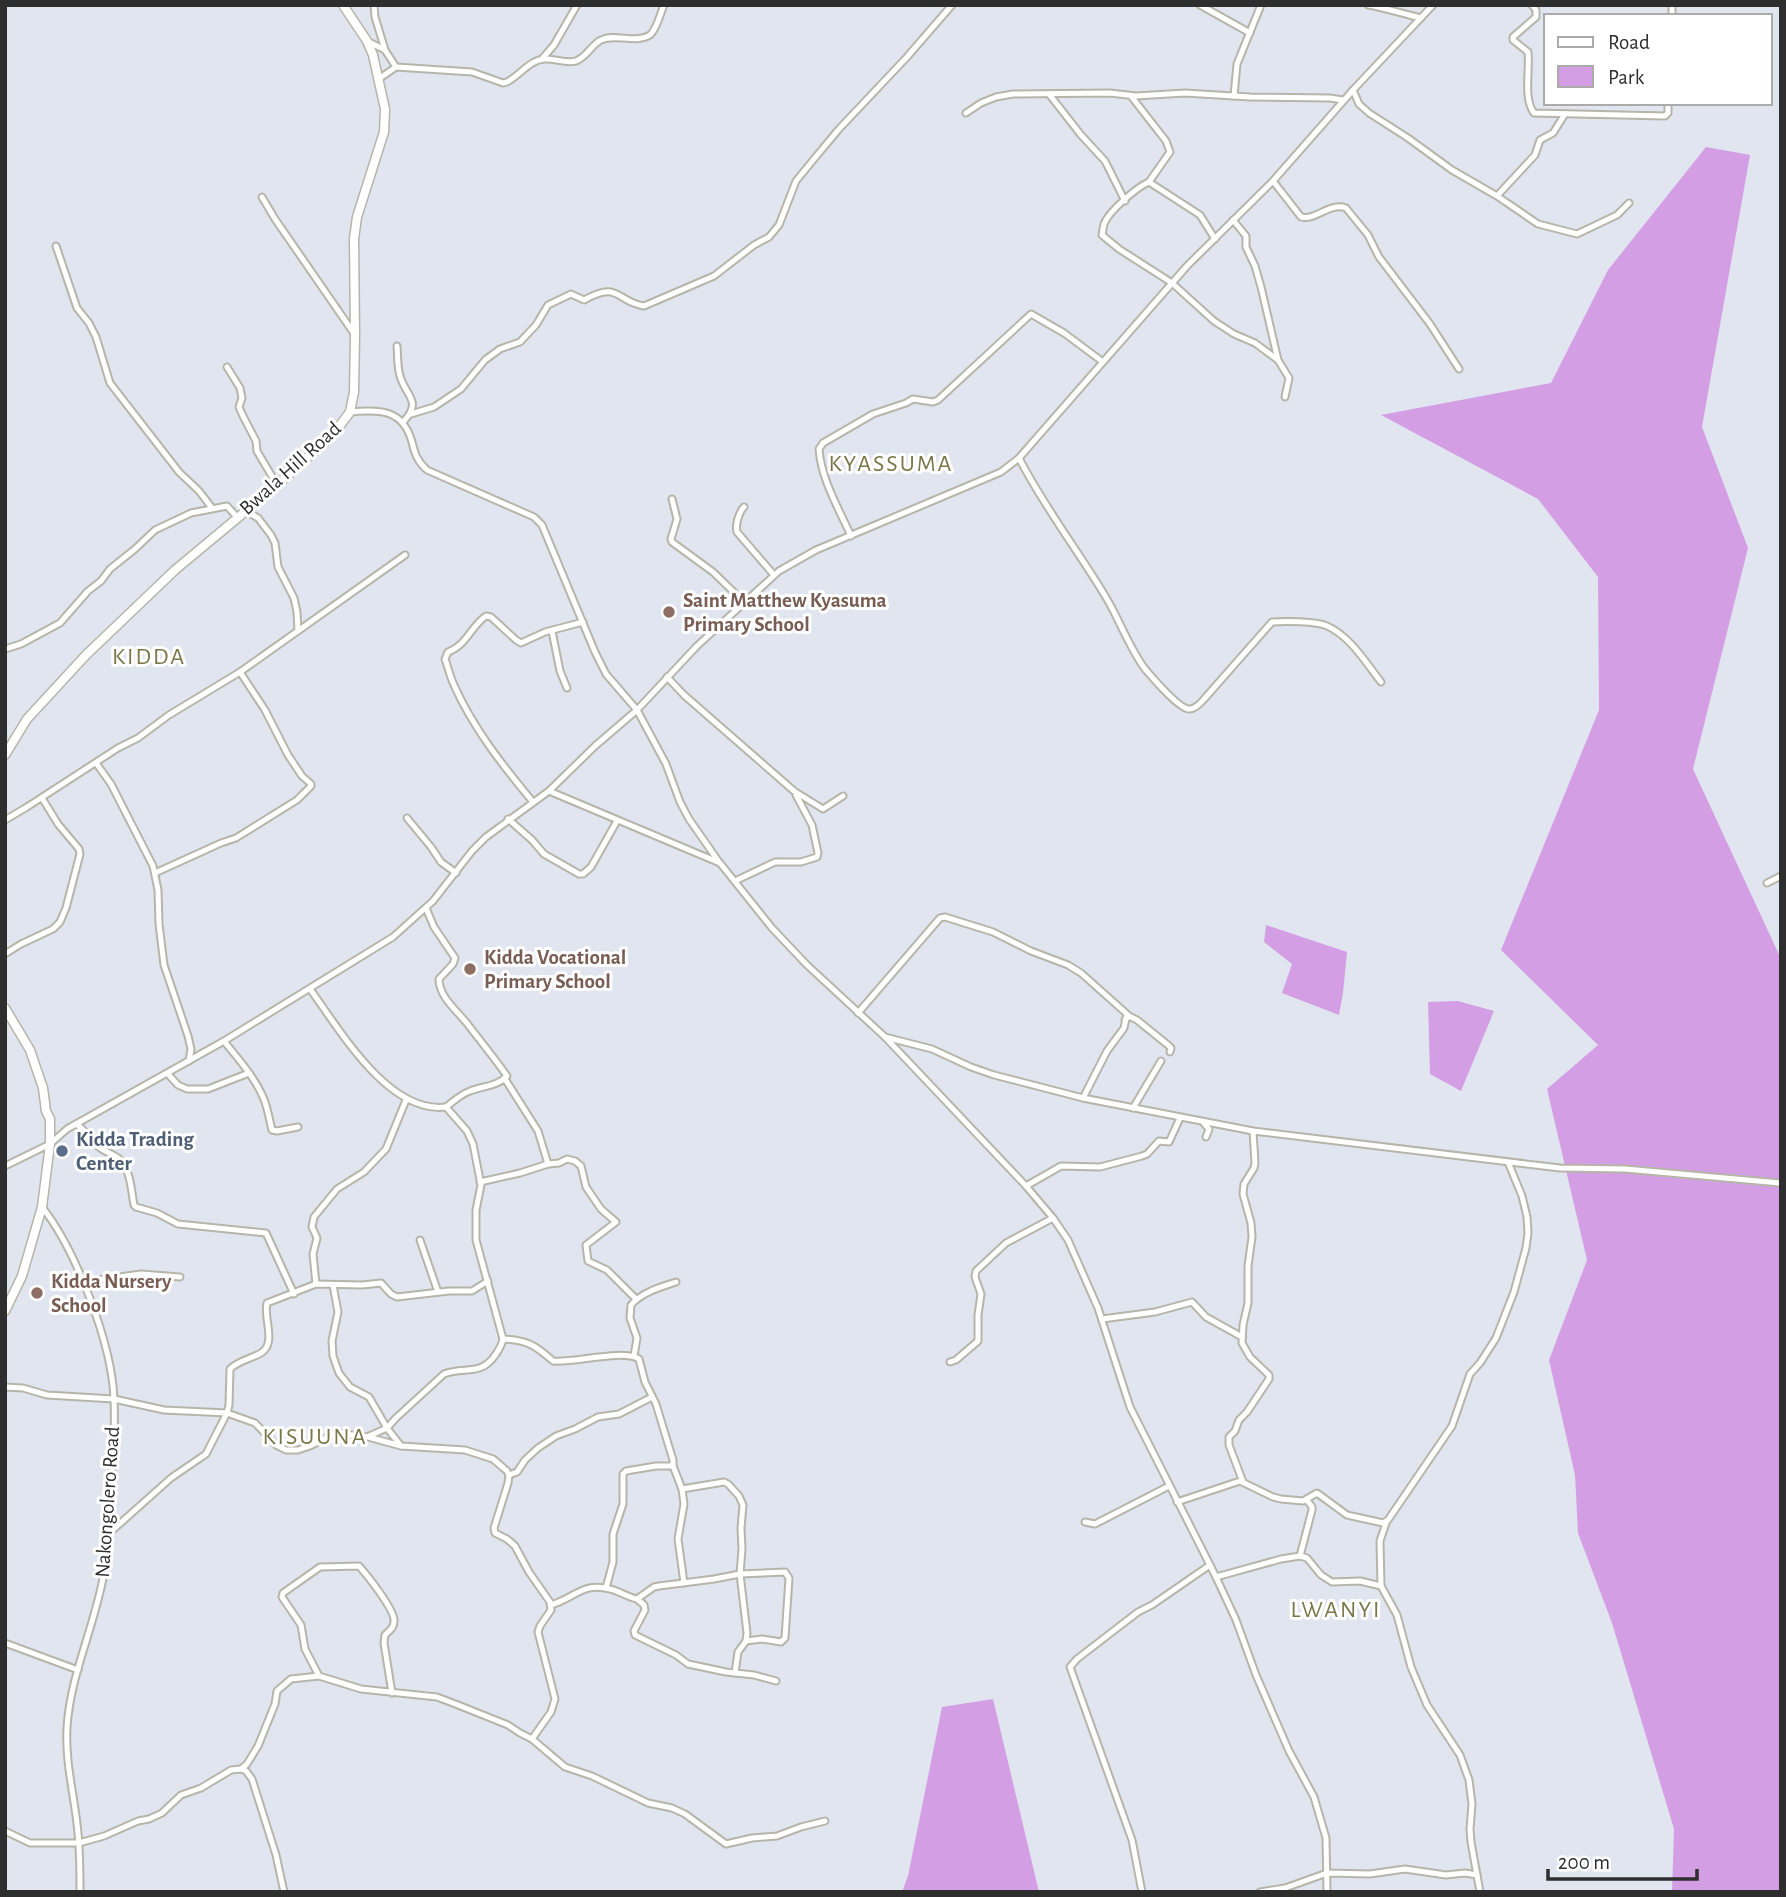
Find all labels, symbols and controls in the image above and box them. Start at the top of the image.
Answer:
legend [1544,14,1772,105]
text: Road [1608,32,1650,53]
text: Park [1608,67,1645,88]
street label: Bwala Hill Road [236,418,345,519]
district label: KYASSUMA [828,452,954,476]
place label: Saint Matthew Kyasuma Primary School [683,590,887,635]
marker: Saint Matthew Kyasuma Primary School [661,604,677,620]
district label: KIDDA [112,645,186,669]
place label: Kidda Vocational Primary School [484,947,626,992]
marker: Kidda Vocational Primary School [462,961,478,977]
place label: Kidda Trading Center [76,1129,194,1174]
marker: Kidda Trading Center [54,1143,70,1159]
place label: Kidda Nursery School [51,1271,172,1316]
marker: Kidda Nursery School [29,1285,45,1301]
district label: KISUUNA [262,1425,368,1449]
street label: Nakongolero Road [92,1426,123,1578]
district label: LWANYI [1290,1598,1382,1622]
scale bar [1548,1838,1697,1882]
text: 200 m [1558,1852,1610,1873]

